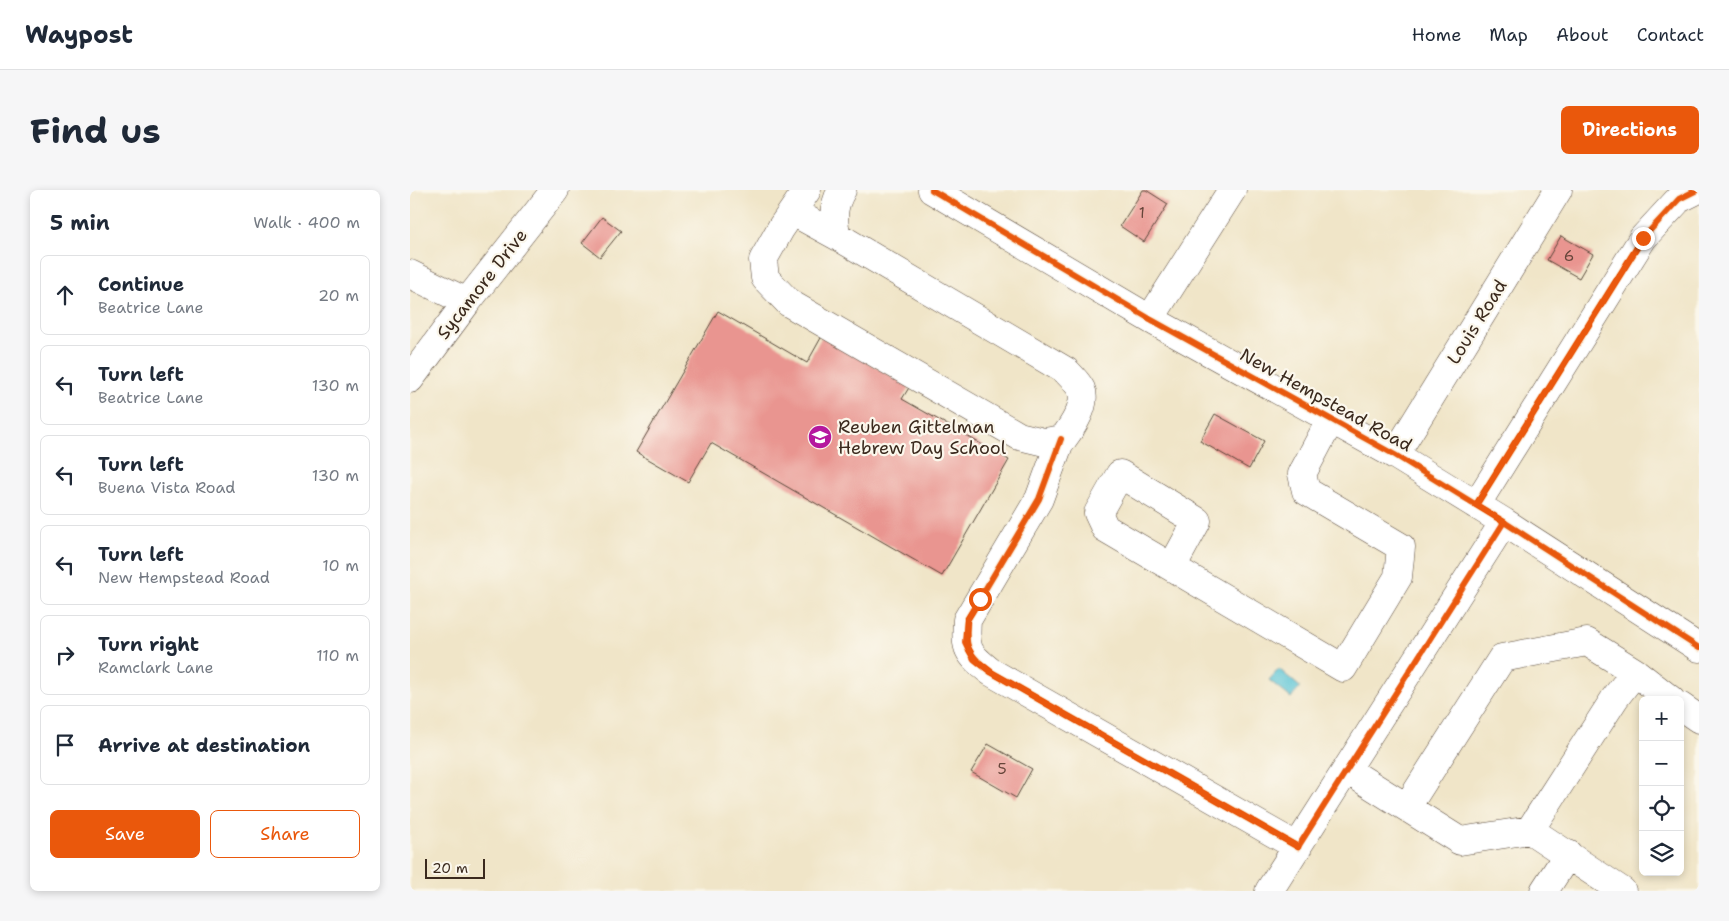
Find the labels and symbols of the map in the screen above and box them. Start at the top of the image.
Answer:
house number: 1 [1139,203,1145,223]
street label: Sycamore Drive [431,224,533,344]
route end [1632,227,1655,250]
house number: 6 [1564,246,1574,266]
street label: Louis Road [1441,275,1513,369]
street label: New Hempstead Road [1236,343,1416,457]
place label: Reuben Gittelman Hebrew Day School [838,415,1007,460]
school or university icon: Reuben Gittelman Hebrew Day School [807,424,833,450]
route start [969,588,992,611]
house number: 5 [997,759,1007,779]
scale bar [425,856,485,879]

